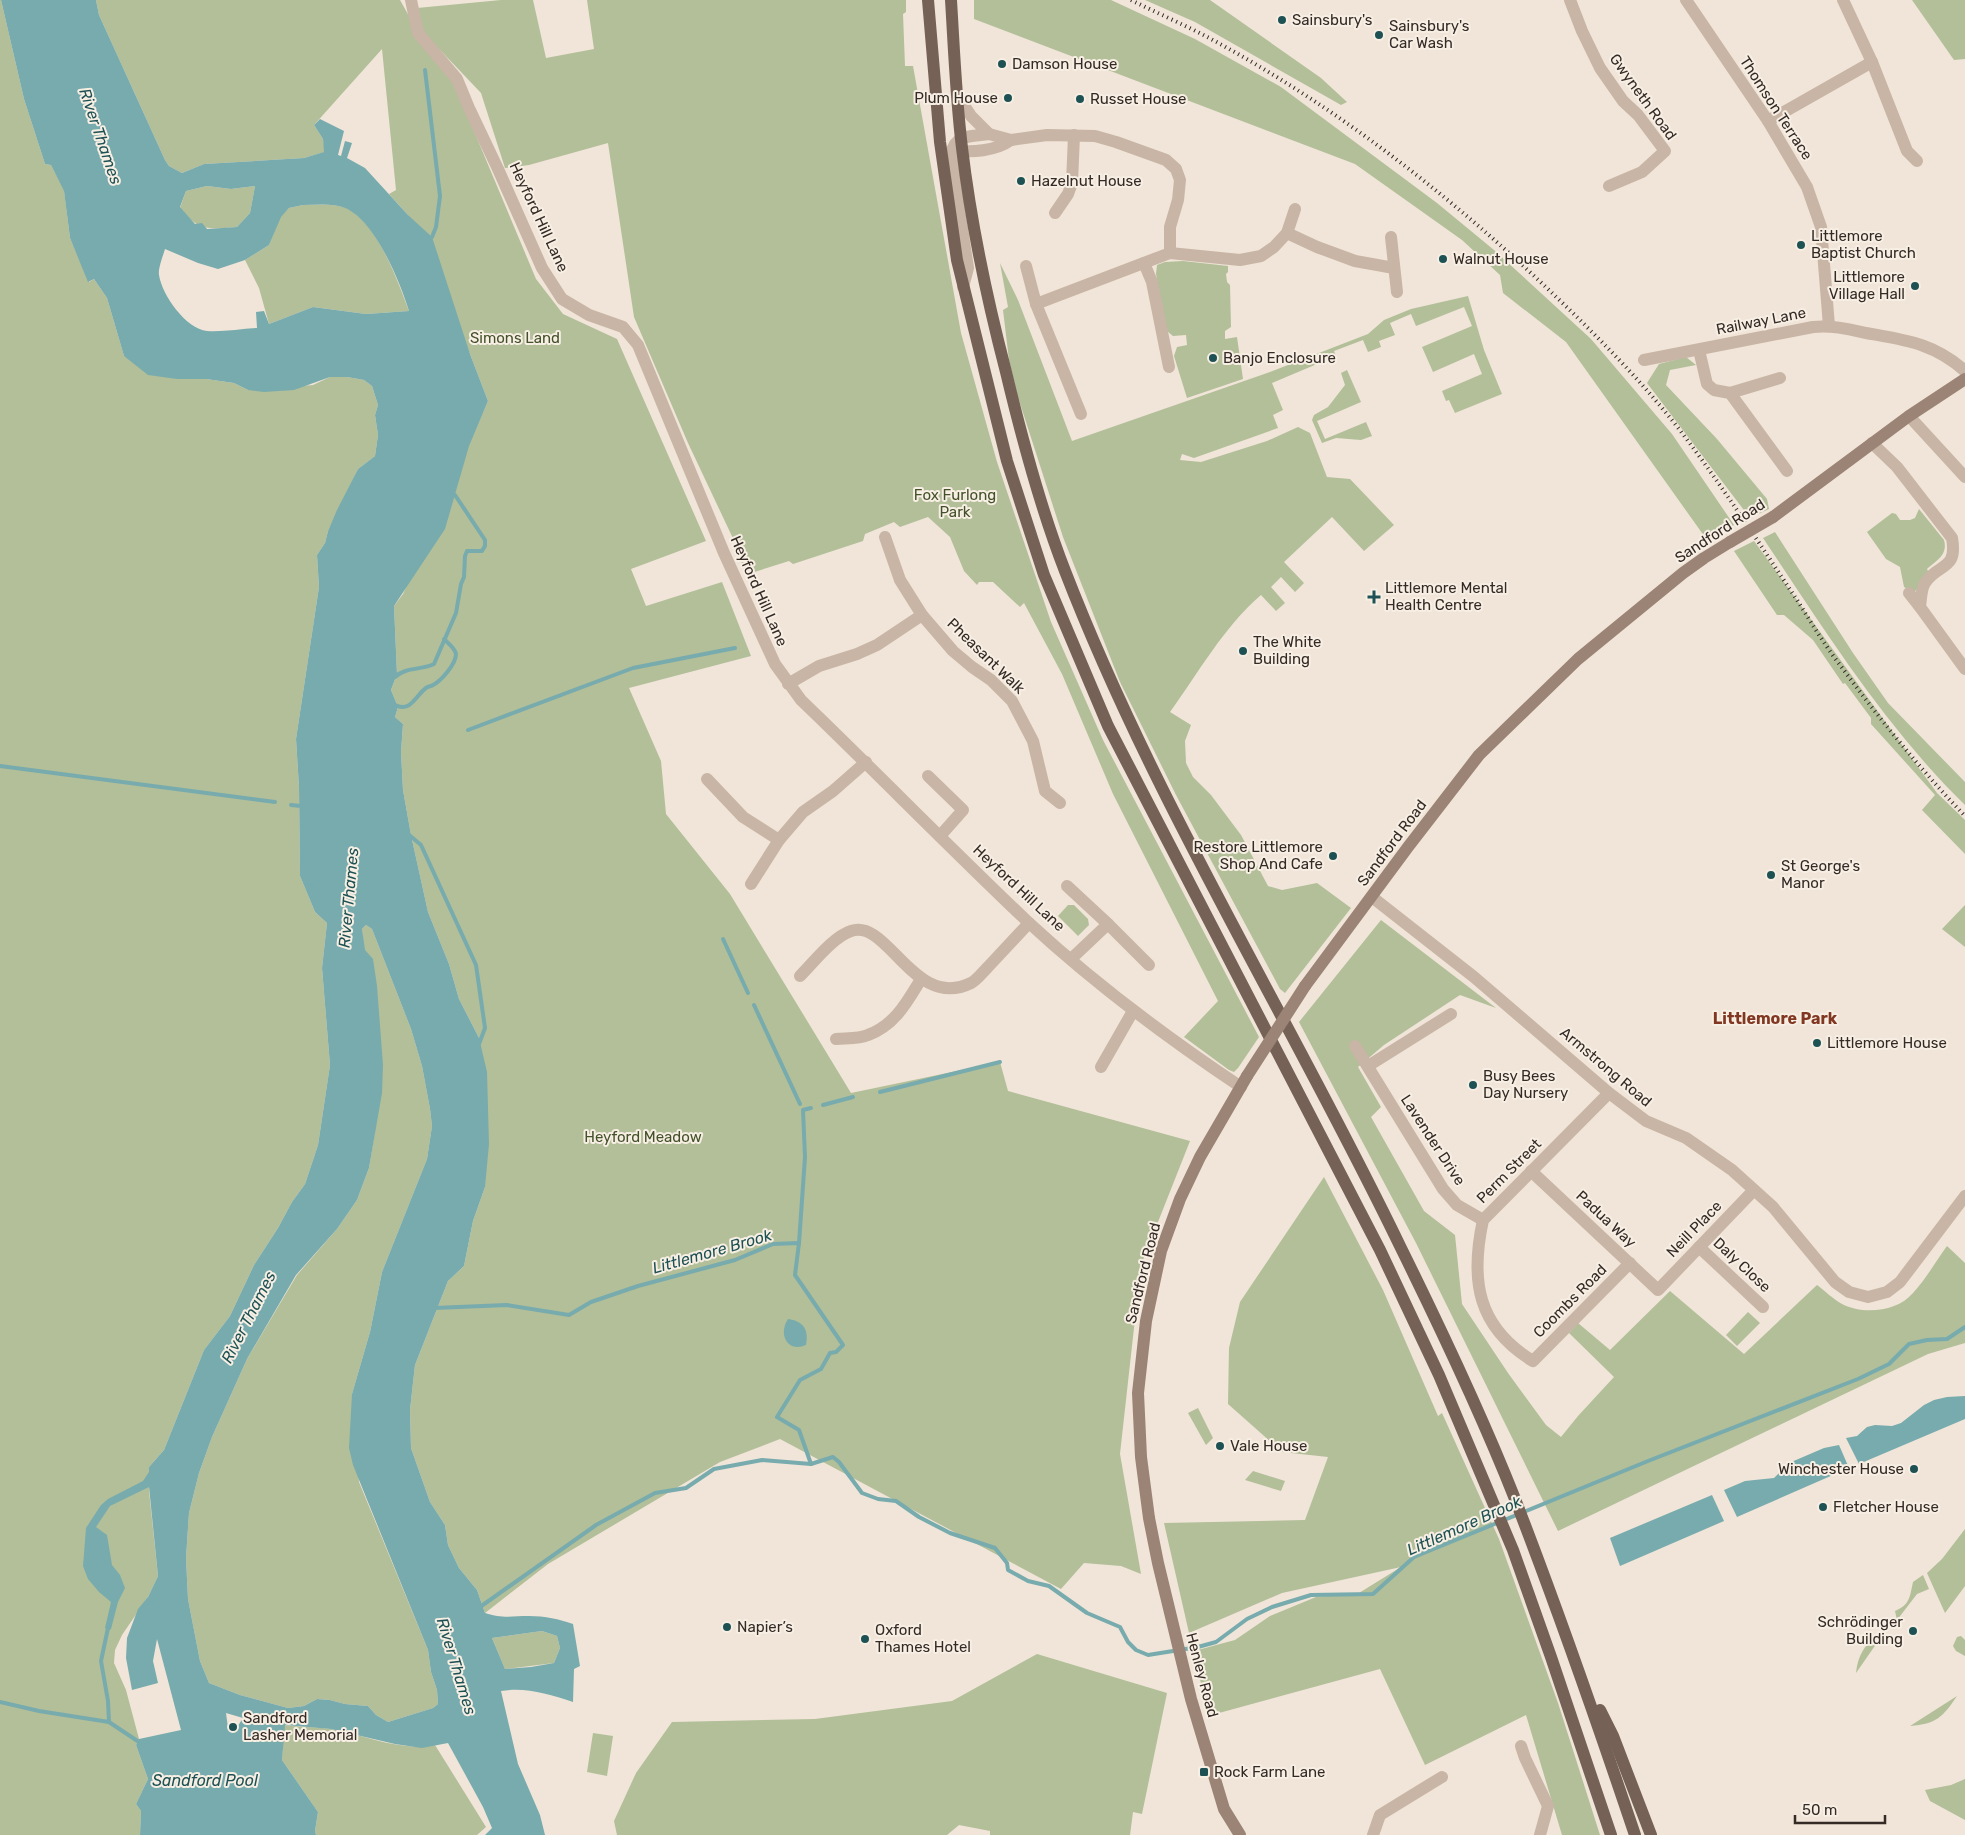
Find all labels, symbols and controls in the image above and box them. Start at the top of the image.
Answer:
place label: Sainsbury's [1292,11,1373,29]
marker: Sainsbury's [1276,14,1288,26]
place label: Sainsbury's Car Wash [1389,17,1470,52]
marker: Sainsbury's Car Wash [1373,29,1385,41]
street label: Gwyneth Road [1606,50,1680,144]
street label: Thomson Terrace [1736,53,1816,163]
place label: Damson House [1012,55,1117,73]
marker: Damson House [996,58,1008,70]
water label: River Thames [75,86,126,187]
place label: Plum House [914,89,998,107]
place label: Russet House [1090,90,1186,108]
marker: Plum House [1002,92,1014,104]
marker: Russet House [1074,93,1086,105]
street label: Heyford Hill Lane [506,159,572,275]
place label: Hazelnut House [1031,172,1142,190]
marker: Hazelnut House [1015,175,1027,187]
place label: Littlemore Baptist Church [1811,227,1916,262]
marker: Littlemore Baptist Church [1795,239,1807,251]
place label: Walnut House [1453,250,1549,268]
marker: Walnut House [1437,253,1449,265]
place label: Littlemore Village Hall [1829,268,1905,303]
marker: Littlemore Village Hall [1909,280,1921,292]
street label: Railway Lane [1715,303,1807,339]
park label: Simons Land [470,329,560,347]
place label: Banjo Enclosure [1223,349,1336,367]
marker: Banjo Enclosure [1207,352,1219,364]
park label: Fox Furlong Park [914,486,996,521]
street label: Sandford Road [1672,495,1768,567]
street label: Heyford Hill Lane [727,533,791,649]
place label: Littlemore Mental Health Centre [1385,579,1508,614]
marker: Littlemore Mental Health Centre [1367,590,1381,604]
street label: Pheasant Walk [943,614,1029,698]
place label: The White Building [1253,633,1321,668]
marker: The White Building [1237,645,1249,657]
street label: Sandford Road [1354,796,1430,890]
place label: Restore Littlemore Shop And Cafe [1193,838,1323,873]
street label: Heyford Hill Lane [969,841,1069,935]
water label: River Thames [335,847,362,949]
marker: Restore Littlemore Shop And Cafe [1327,850,1339,862]
place label: St George's Manor [1781,857,1861,892]
marker: St George's Manor [1765,869,1777,881]
district label: Littlemore Park [1713,1009,1838,1028]
street label: Armstrong Road [1557,1023,1655,1111]
place label: Littlemore House [1827,1034,1947,1052]
marker: Littlemore House [1811,1037,1823,1049]
place label: Busy Bees Day Nursery [1483,1067,1568,1102]
marker: Busy Bees Day Nursery [1467,1079,1479,1091]
street label: Lavender Drive [1397,1091,1469,1189]
park label: Heyford Meadow [584,1128,702,1146]
street label: Perm Street [1473,1135,1545,1207]
street label: Padua Way [1572,1187,1640,1251]
street label: Neill Place [1663,1197,1725,1261]
street label: Sandford Road [1122,1221,1164,1325]
water label: Littlemore Brook [650,1225,775,1278]
street label: Daly Close [1709,1234,1775,1296]
street label: Coombs Road [1530,1261,1610,1341]
water label: River Thames [217,1268,280,1366]
place label: Vale House [1230,1437,1307,1455]
marker: Vale House [1214,1440,1226,1452]
place label: Winchester House [1778,1460,1904,1478]
marker: Winchester House [1908,1463,1920,1475]
water label: Littlemore Brook [1404,1491,1525,1559]
place label: Fletcher House [1833,1498,1939,1516]
marker: Fletcher House [1817,1501,1829,1513]
place label: Schrödinger Building [1817,1613,1903,1648]
water label: River Thames [433,1615,480,1717]
place label: Napier’s [737,1618,793,1636]
marker: Napier’s [721,1621,733,1633]
place label: Oxford Thames Hotel [875,1621,971,1656]
marker: Schrödinger Building [1907,1625,1919,1637]
street label: Henley Road [1182,1631,1222,1719]
marker: Oxford Thames Hotel [859,1633,871,1645]
place label: Sandford Lasher Memorial [243,1709,357,1744]
marker: Sandford Lasher Memorial [227,1721,239,1733]
place label: Rock Farm Lane [1214,1763,1325,1781]
marker: Rock Farm Lane [1198,1766,1210,1778]
water label: Sandford Pool [152,1771,259,1790]
scale bar [1795,1792,1885,1824]
text: 50 m [1802,1801,1837,1819]

